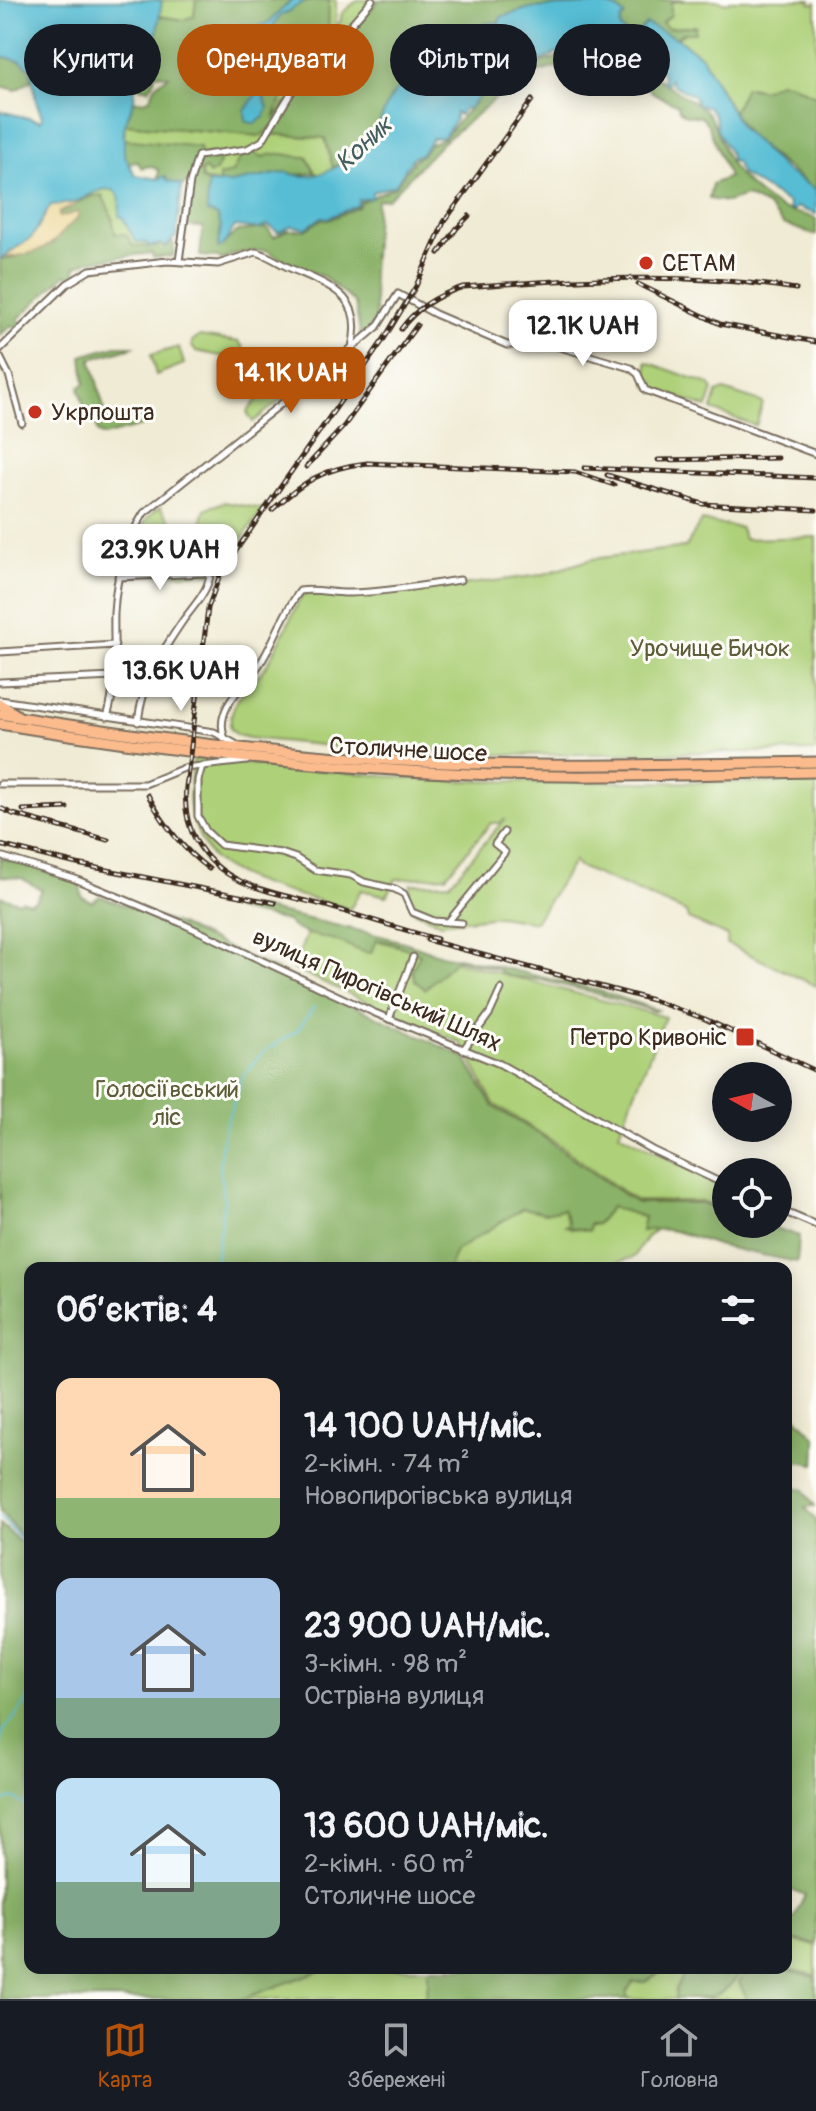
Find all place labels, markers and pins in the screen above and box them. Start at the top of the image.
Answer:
place label: СЕТАМ [662,249,735,278]
marker: СЕТАМ [637,254,655,272]
pin: 12.1K UAH [491,300,675,368]
pin: 14.1K UAH [199,347,383,415]
place label: Укрпошта [51,398,154,427]
marker: Укрпошта [26,403,44,421]
pin: 23.9K UAH [68,524,252,592]
pin: 13.6K UAH [89,645,273,713]
place label: Петро Кривоніс [570,1023,727,1052]
marker: Петро Кривоніс [734,1026,756,1048]

